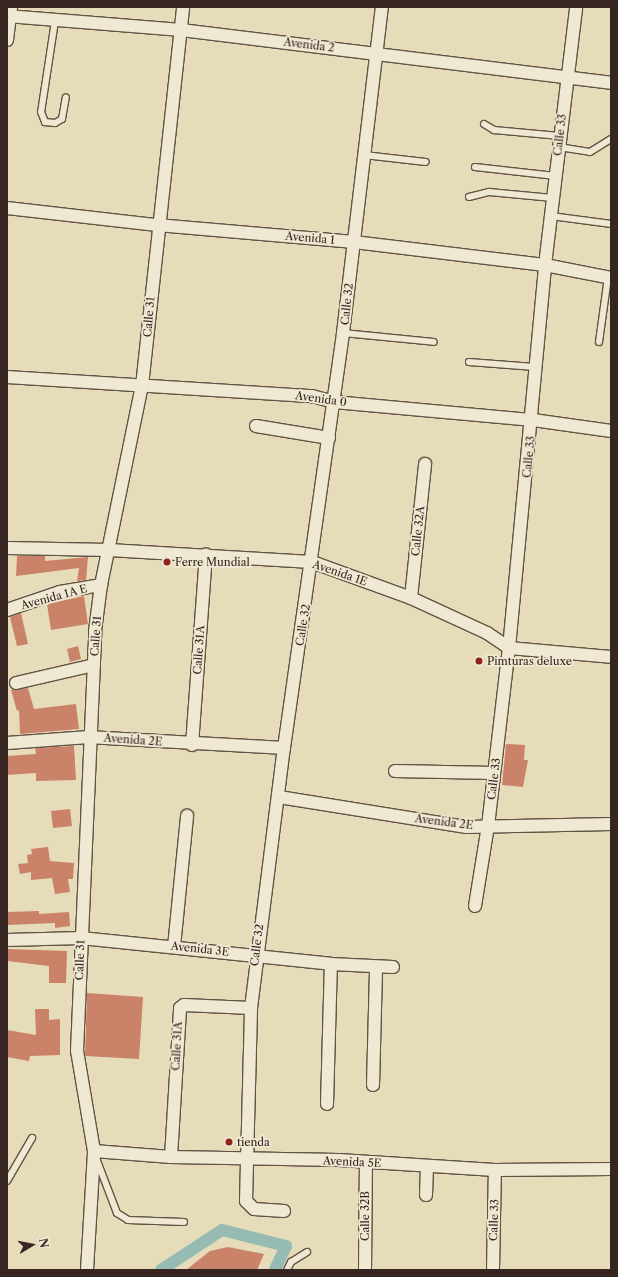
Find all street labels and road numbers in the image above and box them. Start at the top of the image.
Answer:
street label: Avenida 2 [283,35,335,55]
street label: Calle 33 [551,113,569,157]
street label: Avenida 1 [285,229,335,247]
street label: Calle 32 [338,282,356,326]
street label: Calle 31 [141,296,157,338]
street label: Avenida 0 [294,389,348,409]
street label: Calle 33 [520,435,538,479]
street label: Calle 32A [409,505,427,557]
street label: Avenida 1E [311,557,369,589]
street label: Avenida 1A E [19,582,89,612]
street label: Calle 32 [293,603,313,647]
street label: Calle 31 [88,615,104,657]
street label: Calle 31A [191,625,207,675]
street label: Avenida 2E [103,731,163,749]
street label: Calle 33 [485,757,503,801]
street label: Avenida 2E [414,812,474,832]
street label: Calle 32 [248,923,266,967]
street label: Calle 31 [73,939,87,981]
street label: Avenida 3E [170,939,230,959]
street label: Calle 31A [169,1021,185,1071]
street label: Avenida 5E [322,1154,382,1170]
street label: Calle 32B [358,1191,372,1241]
street label: Calle 33 [487,1199,501,1241]

